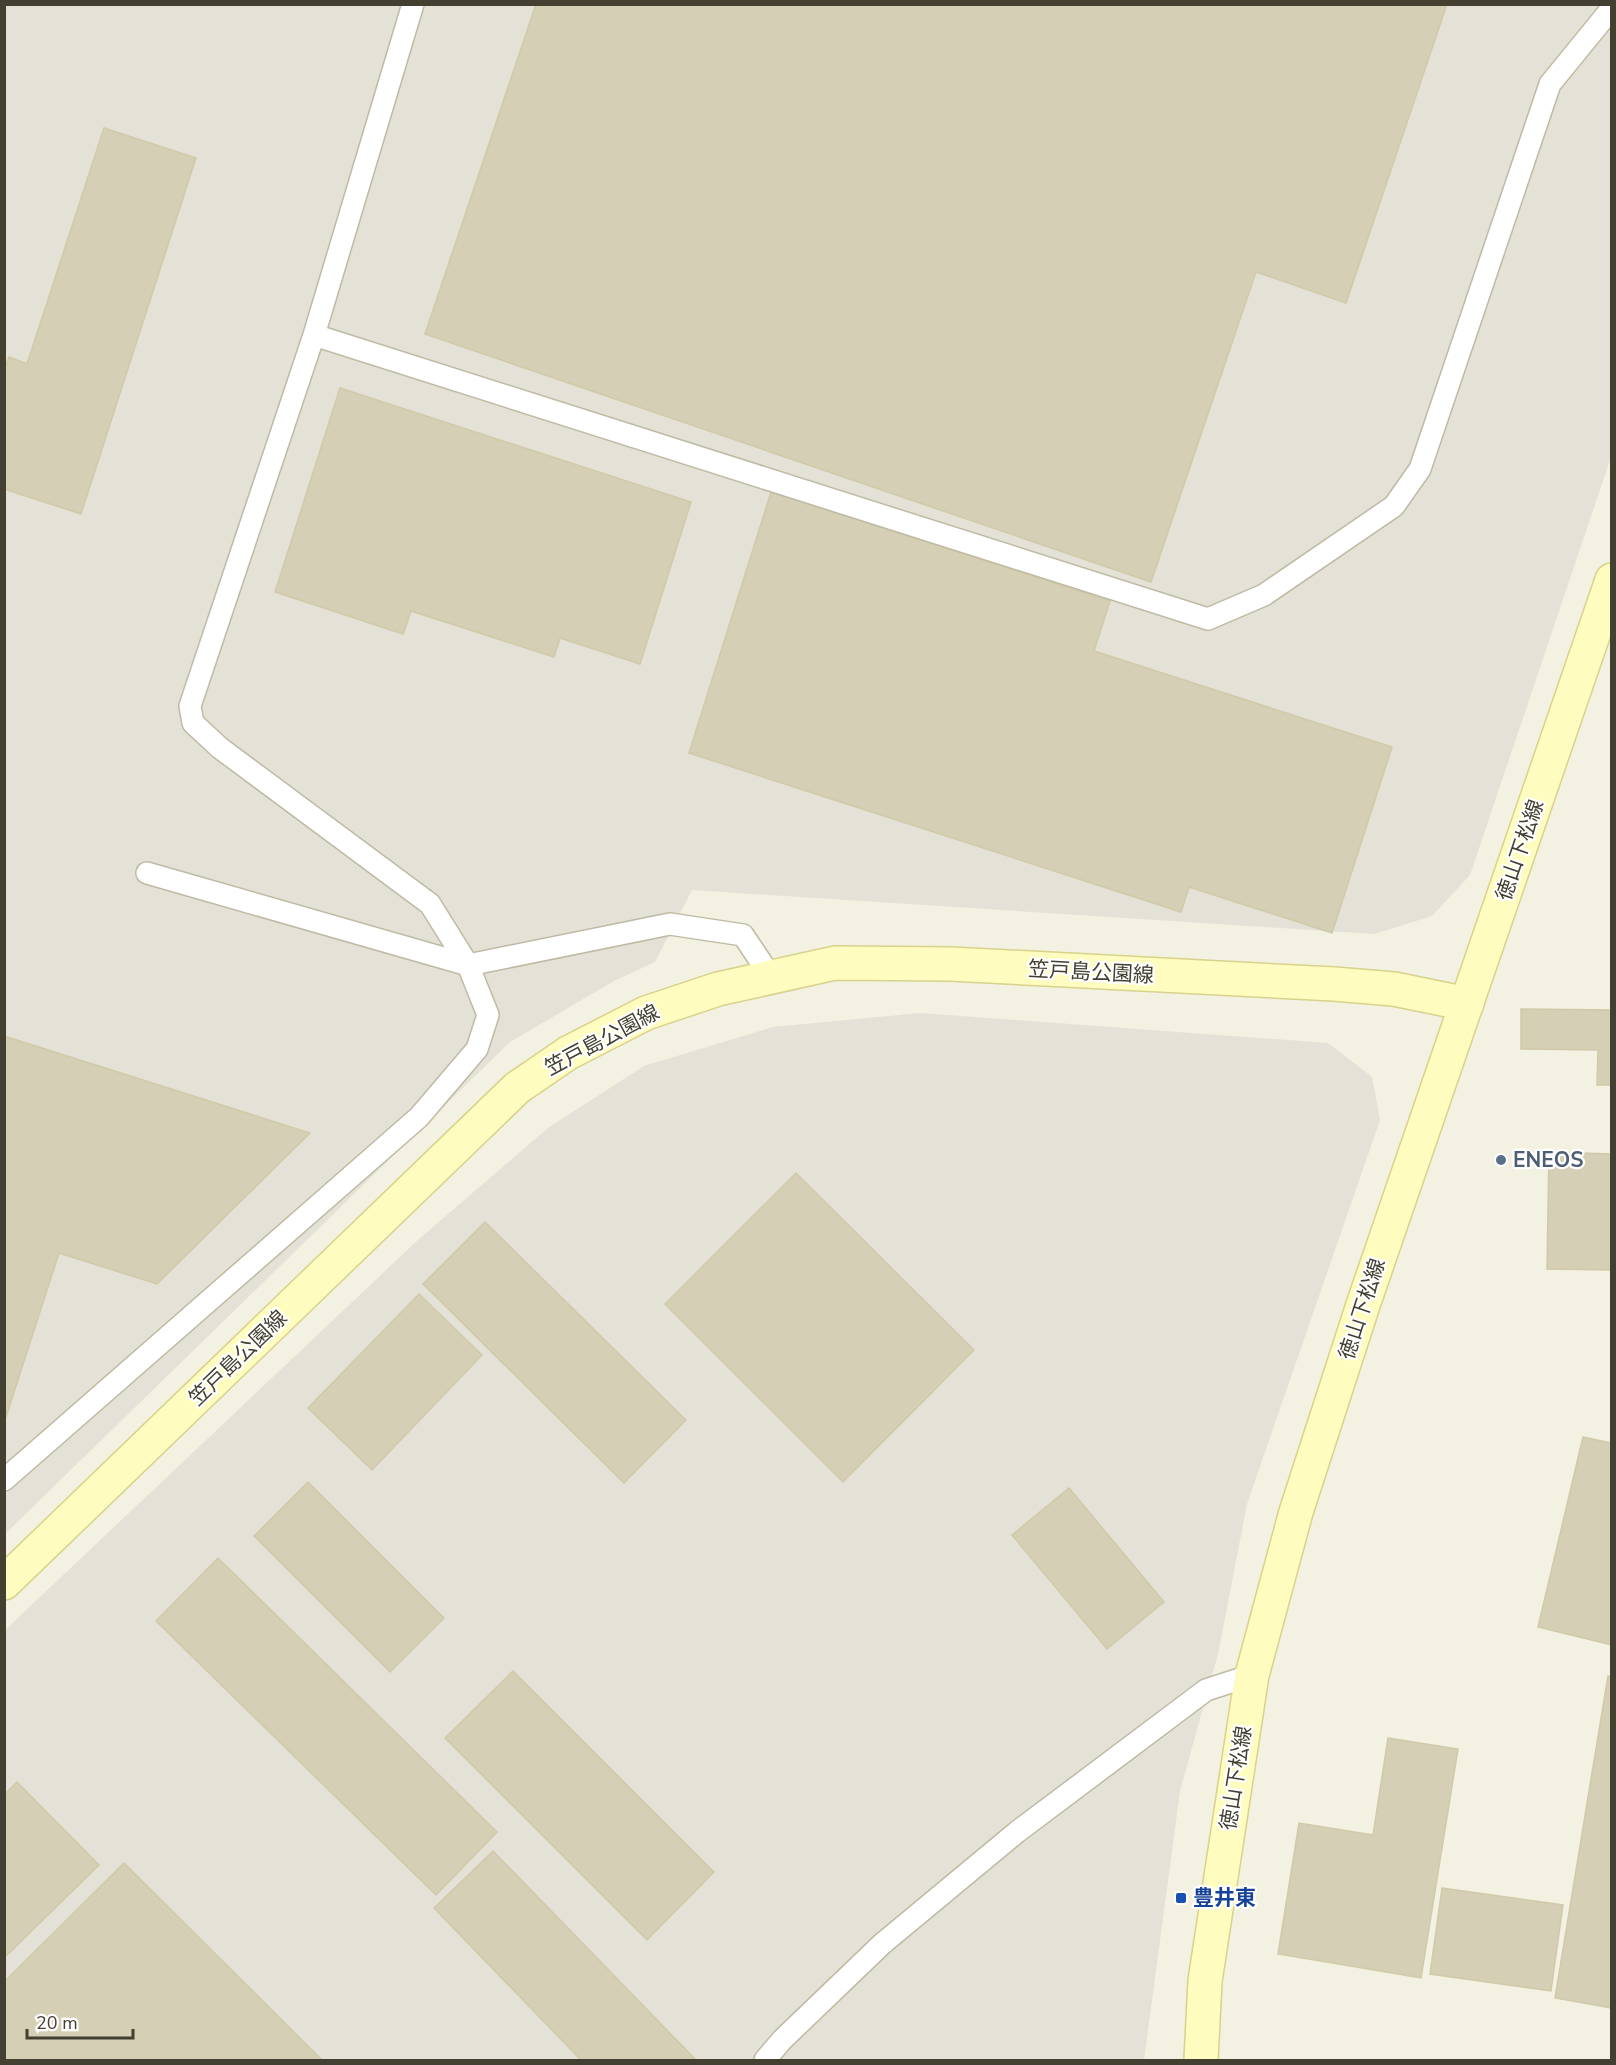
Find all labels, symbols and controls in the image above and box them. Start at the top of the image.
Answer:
street label: 徳山下松線 [1490,796,1550,904]
street label: 笠戸島公園線 [1027,955,1155,989]
street label: 笠戸島公園線 [540,998,664,1082]
place label: ENEOS [1513,1146,1584,1174]
marker: ENEOS [1494,1153,1508,1167]
street label: 徳山下松線 [1332,1255,1392,1363]
street label: 笠戸島公園線 [183,1304,293,1412]
street label: 徳山下松線 [1214,1724,1258,1832]
place label: 豊井東 [1193,1884,1256,1912]
marker: 豊井東 [1174,1891,1188,1905]
scale bar [27,2002,134,2040]
text: 20 m [36,2011,78,2035]

